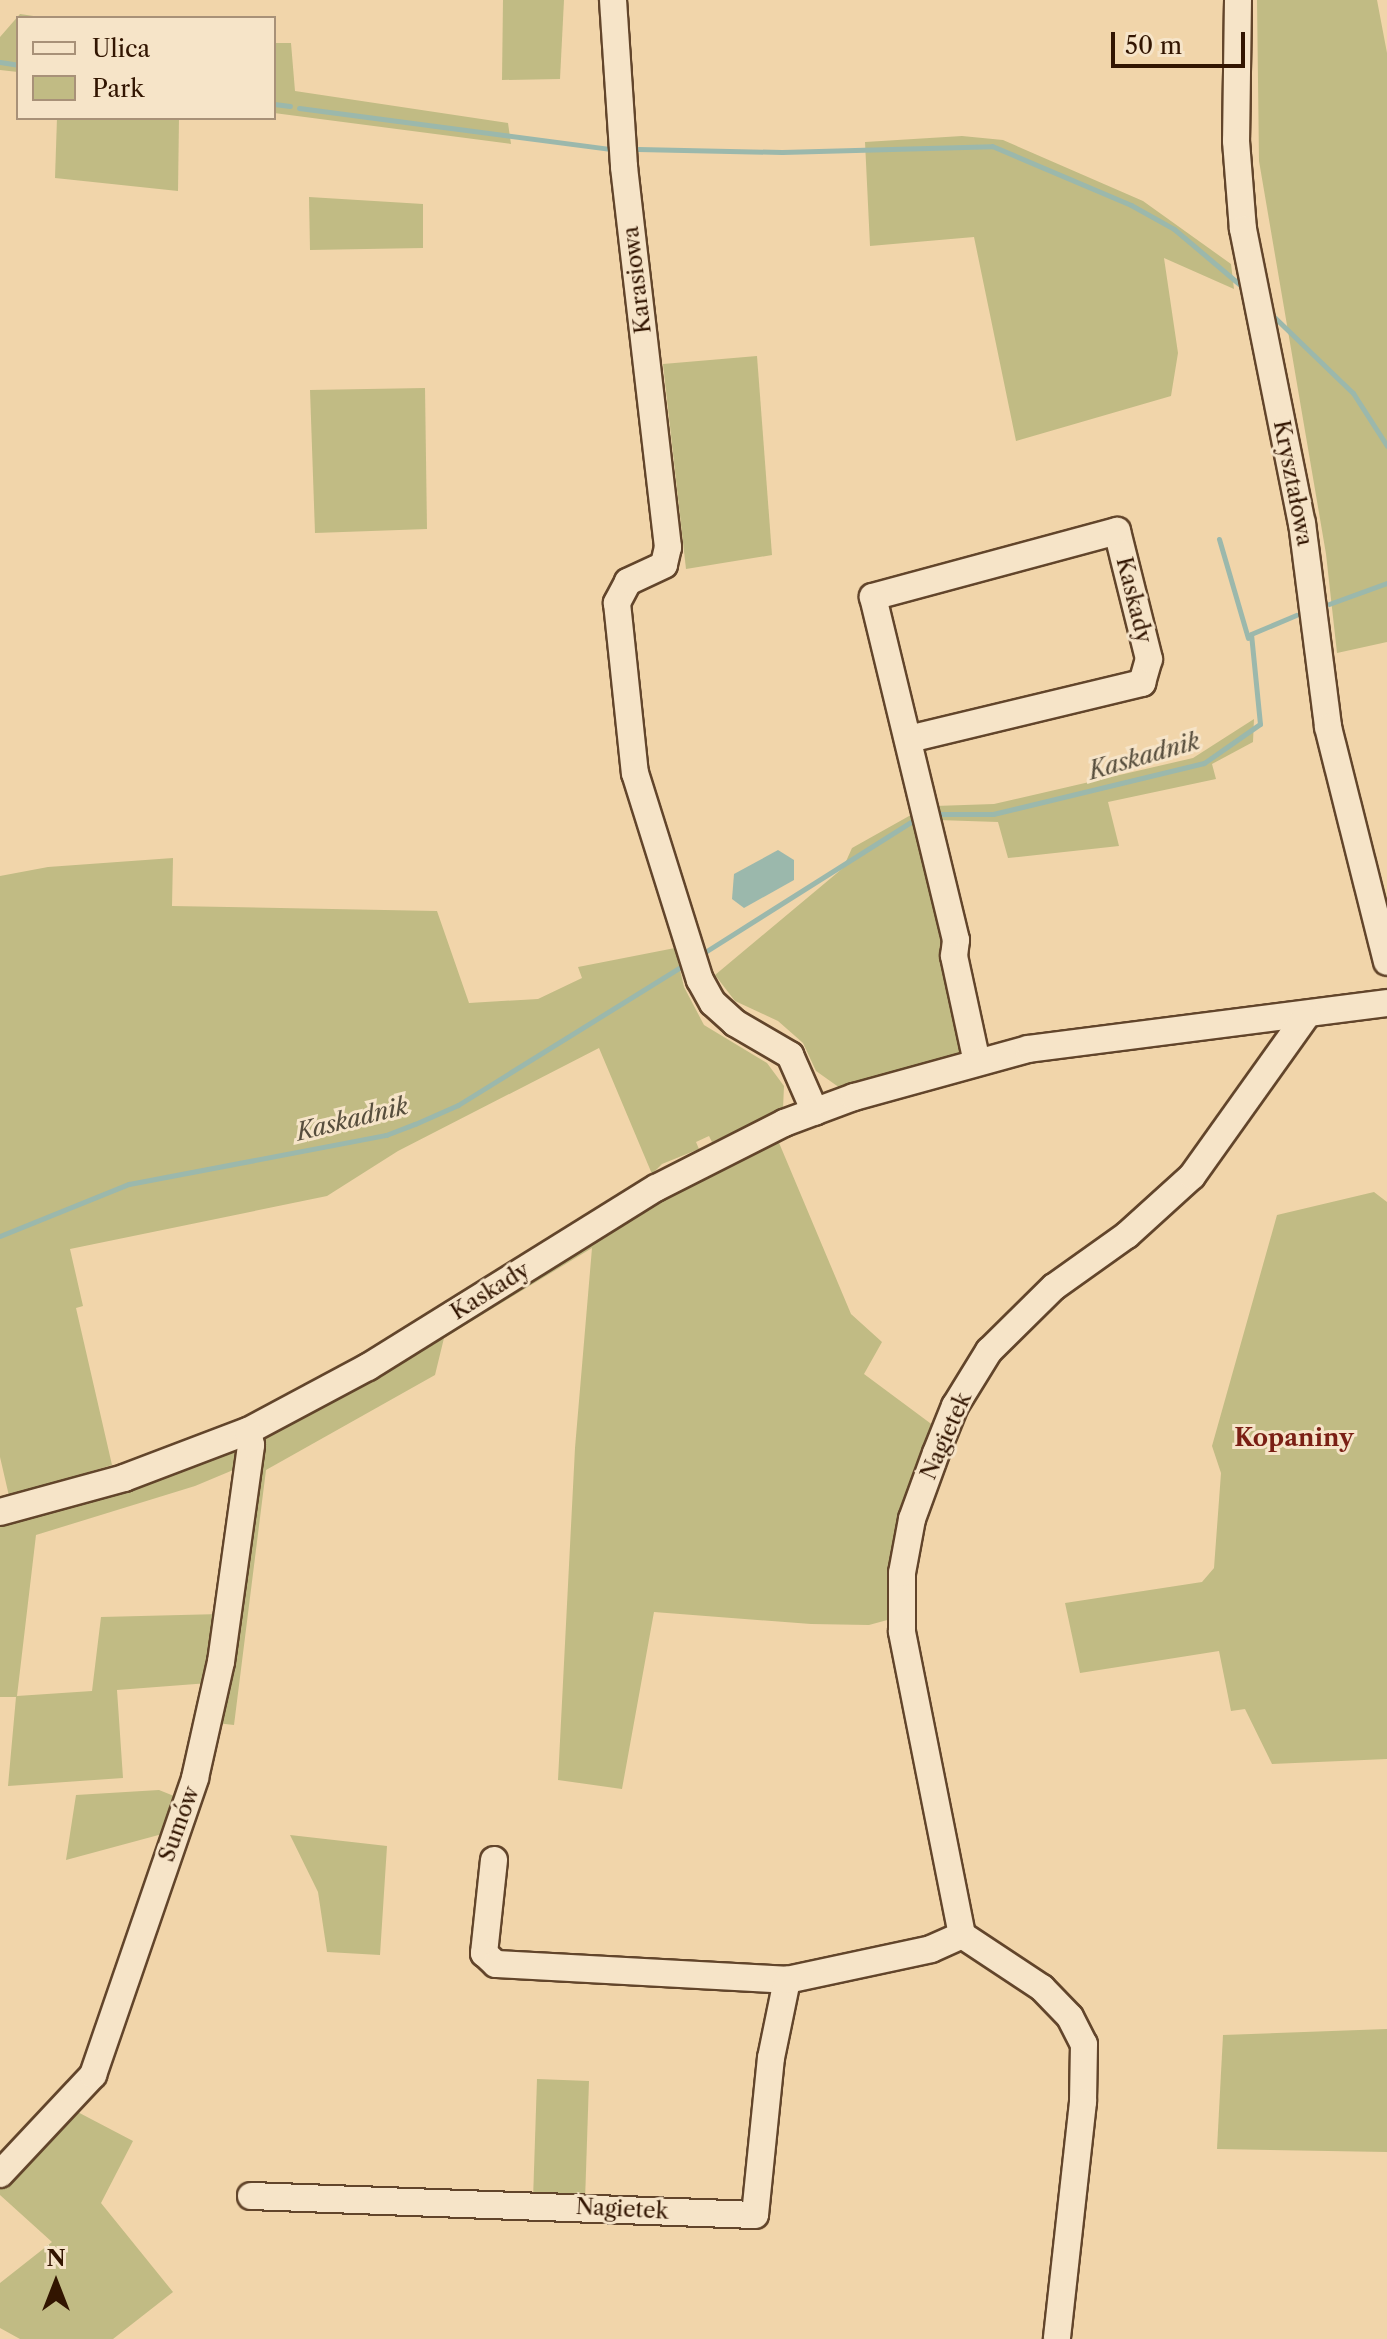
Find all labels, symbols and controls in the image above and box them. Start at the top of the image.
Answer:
legend [16,16,276,120]
scale bar [1115,16,1249,66]
text: 50 m [1125,31,1182,60]
text: Ulica [92,34,150,63]
text: Park [92,74,144,103]
street label: Karasiowa [617,225,657,335]
street label: Kryształowa [1268,418,1318,548]
street label: Kaskady [1111,554,1157,646]
water label: Kaskadnik [1085,726,1203,786]
water label: Kaskadnik [293,1091,411,1147]
street label: Kaskady [446,1257,534,1325]
street label: Nagietek [915,1388,977,1484]
district label: Kopaniny [1234,1424,1354,1452]
street label: Sumów [153,1783,205,1865]
street label: Nagietek [575,2193,669,2225]
north arrow [16,2243,96,2323]
text: N [46,2245,66,2272]

